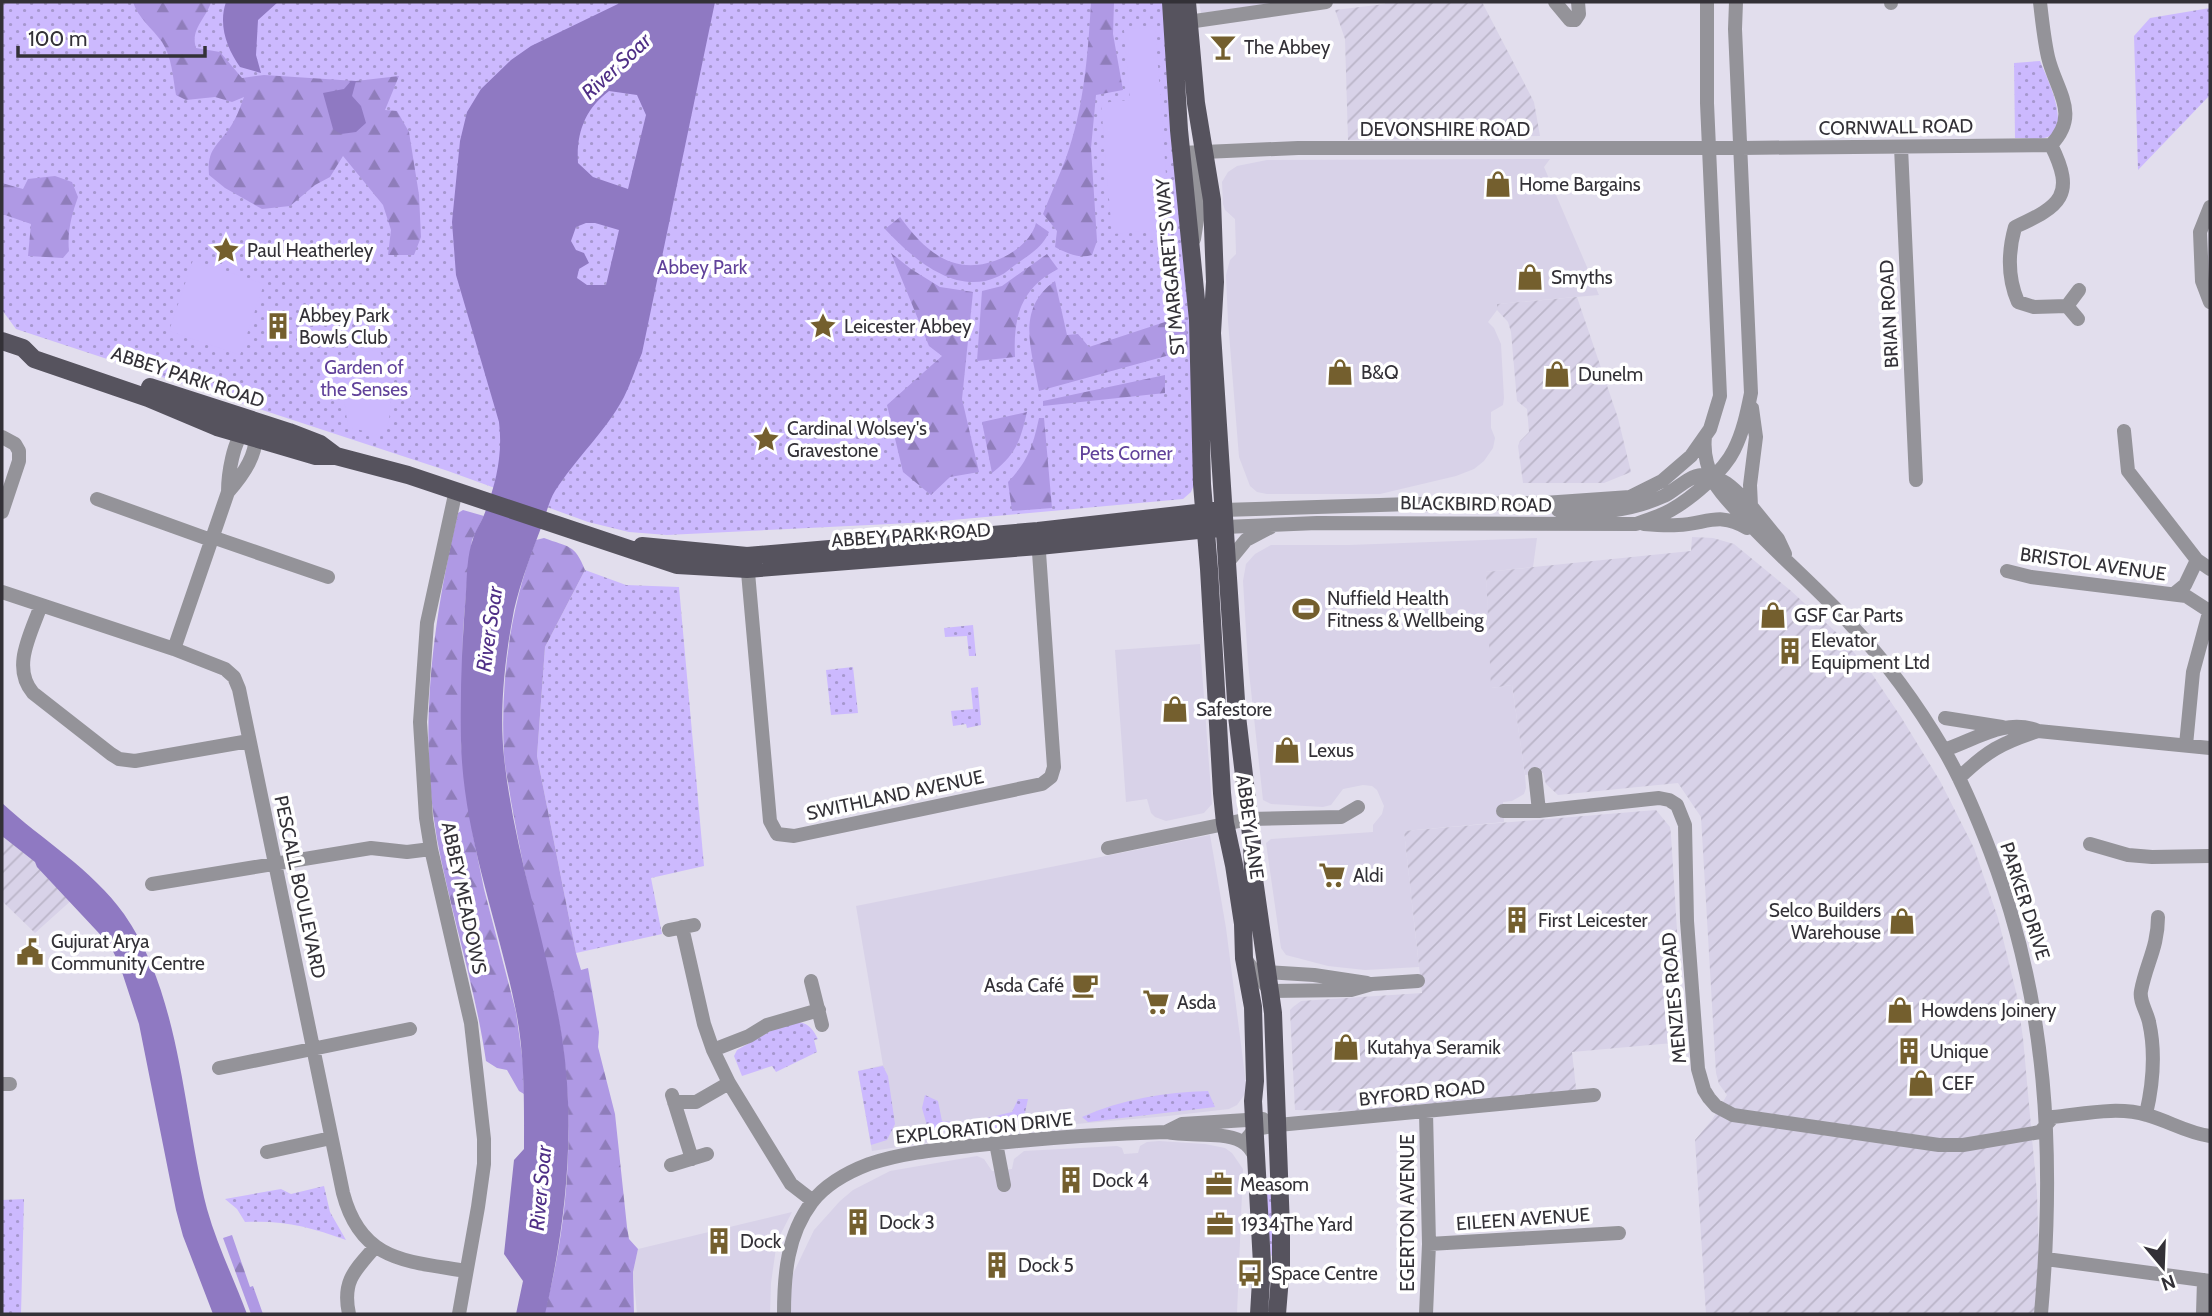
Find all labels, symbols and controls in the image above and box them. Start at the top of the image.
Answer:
scale bar [18,14,205,58]
text: 100 m [28,26,87,51]
water label: River Soar [576,27,657,104]
bar icon: The Abbey [1208,32,1238,62]
place label: The Abbey [1244,36,1331,59]
street label: CORNWALL ROAD [1819,114,1974,140]
street label: DEVONSHIRE ROAD [1360,118,1531,141]
shop icon: Home Bargains [1483,169,1513,199]
place label: Home Bargains [1519,173,1641,196]
street label: ST MARGARET'S WAY [1151,177,1189,357]
place icon: Paul Heatherley [211,235,241,265]
place label: Paul Heatherley [247,239,374,262]
park label: Abbey Park [657,256,748,279]
street label: BRIAN ROAD [1875,259,1903,369]
shop icon: Smyths [1515,262,1545,292]
place label: Smyths [1551,266,1613,289]
place label: Abbey Park Bowls Club [299,304,390,349]
building icon: Abbey Park Bowls Club [263,311,293,341]
place icon: Leicester Abbey [808,311,838,341]
place label: Leicester Abbey [844,315,972,338]
street label: ABBEY PARK ROAD [109,341,268,413]
park label: Garden of the Senses [320,356,408,401]
shop icon: B&Q [1325,357,1355,387]
shop icon: Dunelm [1542,359,1572,389]
place label: B&Q [1361,361,1399,384]
place label: Dunelm [1578,363,1643,386]
place label: Cardinal Wolsey's Gravestone [787,417,927,462]
place icon: Cardinal Wolsey's Gravestone [751,424,781,454]
park label: Pets Corner [1079,442,1173,465]
street label: BLACKBIRD ROAD [1400,491,1552,517]
street label: ABBEY PARK ROAD [831,518,992,552]
street label: BRISTOL AVENUE [2018,542,2168,586]
water label: River Soar [471,583,508,673]
place label: Nuffield Health Fitness & Wellbeing [1327,587,1484,632]
sports icon: Nuffield Health Fitness & Wellbeing [1291,594,1321,624]
shop icon: GSF Car Parts [1758,600,1788,630]
place label: GSF Car Parts [1794,604,1903,627]
place label: Elevator Equipment Ltd [1811,629,1930,674]
building icon: Elevator Equipment Ltd [1775,636,1805,666]
shop icon: Safestore [1160,694,1190,724]
place label: Safestore [1196,698,1272,721]
shop icon: Lexus [1272,735,1302,765]
place label: Lexus [1308,739,1354,762]
street label: SWITHLAND AVENUE [804,765,986,825]
street label: ABBEY LANE [1231,773,1269,881]
street label: PESCALL BOULEVARD [269,793,331,981]
street label: ABBEY MEADOWS [437,820,491,976]
street label: PARKER DRIVE [1995,839,2055,963]
supermarket icon: Aldi [1317,860,1347,890]
place label: Aldi [1353,864,1384,887]
place label: Selco Builders Warehouse [1769,899,1881,944]
building icon: First Leicester [1502,905,1532,935]
shop icon: Selco Builders Warehouse [1887,906,1917,936]
place label: First Leicester [1538,909,1648,932]
place label: Gujurat Arya Community Centre [51,930,205,975]
street label: MENZIES ROAD [1657,931,1691,1065]
public building icon: Gujurat Arya Community Centre [15,937,45,967]
cafe icon: Asda Café [1070,970,1100,1000]
place label: Asda Café [984,974,1064,997]
supermarket icon: Asda [1141,987,1171,1017]
place label: Asda [1177,991,1216,1014]
shop icon: Howdens Joinery [1885,995,1915,1025]
place label: Howdens Joinery [1921,999,2057,1022]
shop icon: Kutahya Seramik [1331,1032,1361,1062]
place label: Kutahya Seramik [1367,1036,1501,1059]
building icon: Unique [1894,1036,1924,1066]
place label: Unique [1930,1040,1989,1063]
shop icon: CEF [1906,1068,1936,1098]
place label: CEF [1942,1072,1974,1095]
street label: BYFORD ROAD [1358,1075,1487,1111]
street label: EXPLORATION DRIVE [894,1107,1074,1149]
street label: EGERTON AVENUE [1396,1134,1419,1292]
water label: River Soar [524,1143,556,1232]
building icon: Dock 4 [1056,1165,1086,1195]
place label: Dock 4 [1092,1169,1149,1192]
office icon: Measom [1204,1169,1234,1199]
place label: Measom [1240,1173,1309,1196]
street label: EILEEN AVENUE [1455,1203,1591,1235]
building icon: Dock 3 [843,1207,873,1237]
office icon: 1934 The Yard [1205,1209,1235,1239]
place label: Dock 3 [879,1211,935,1234]
place label: 1934 The Yard [1241,1213,1353,1236]
building icon: Dock [704,1226,734,1256]
place label: Dock [740,1230,782,1253]
north arrow [2128,1232,2198,1302]
building icon: Dock 5 [982,1250,1012,1280]
place label: Dock 5 [1018,1254,1074,1277]
bus stop icon: Space Centre [1235,1258,1265,1288]
place label: Space Centre [1271,1262,1378,1285]
text: N [2158,1270,2178,1296]

